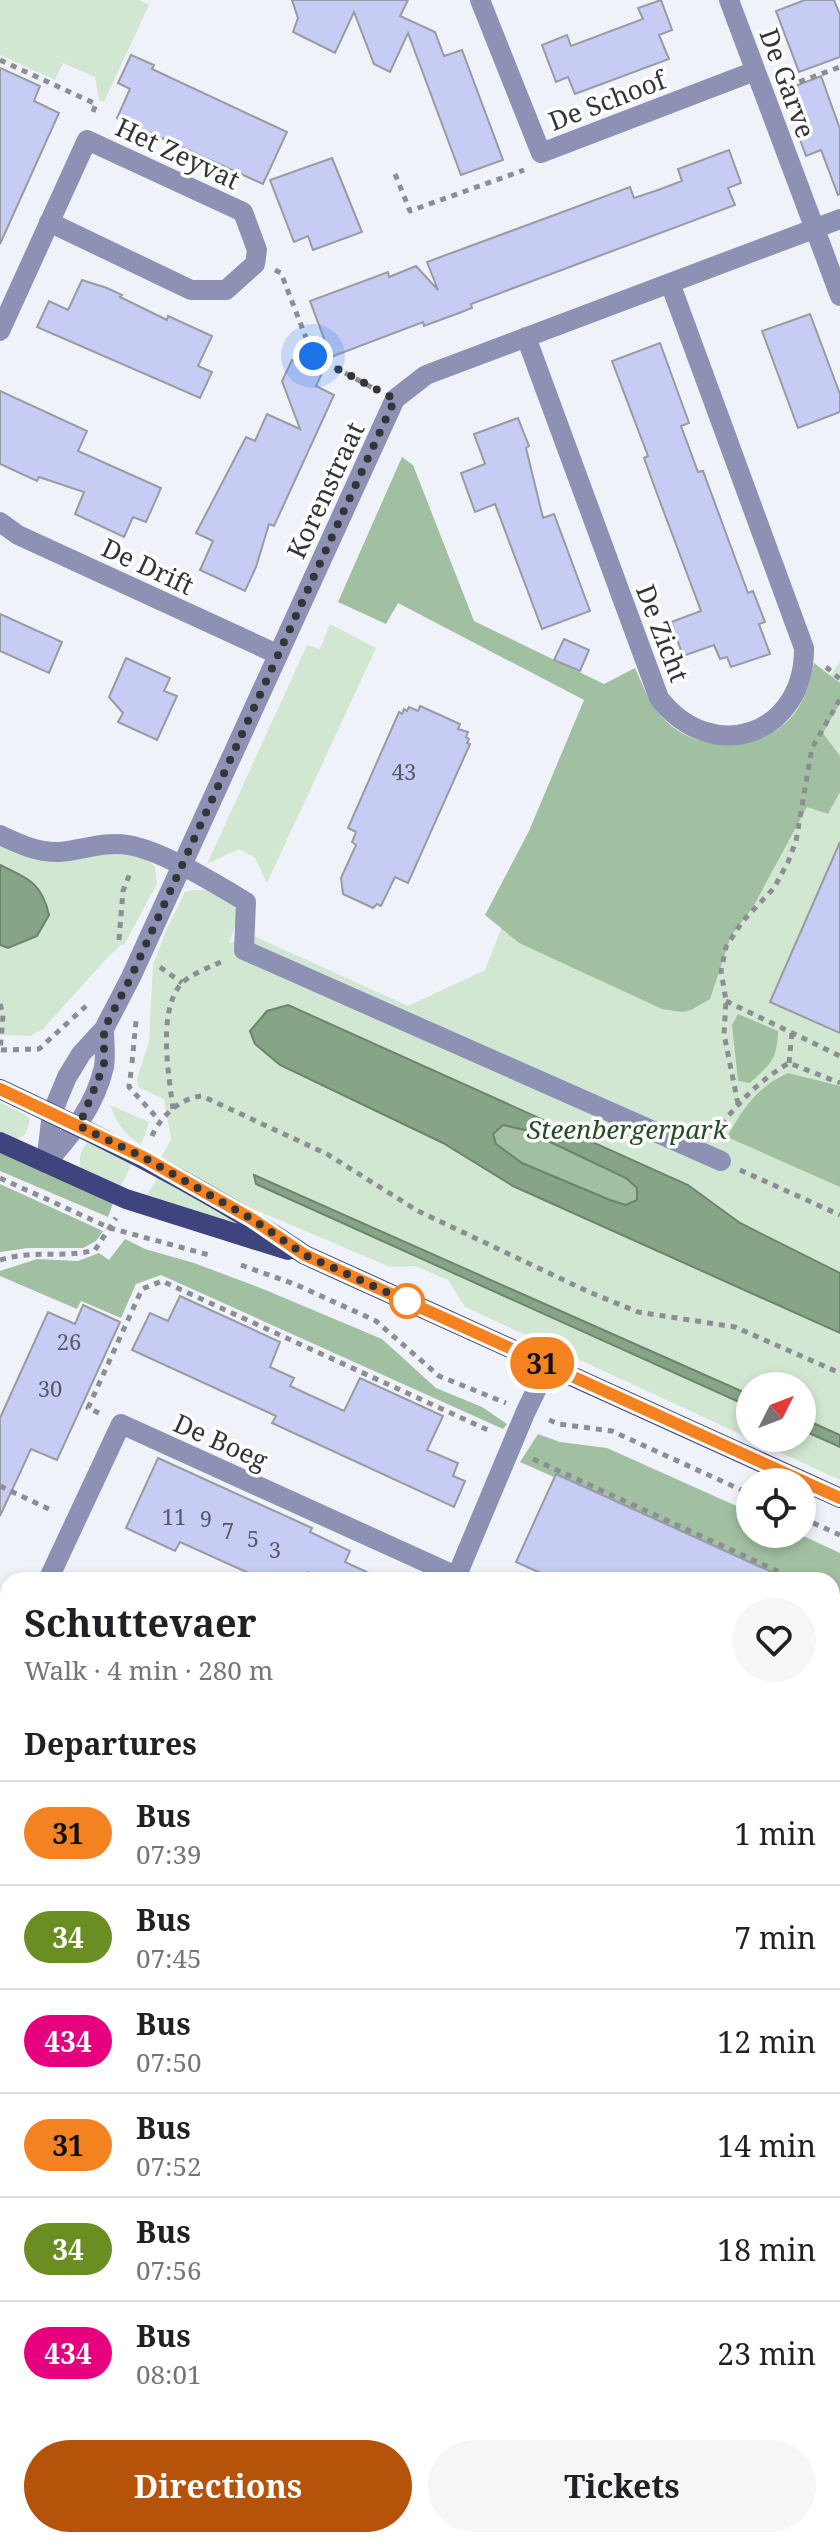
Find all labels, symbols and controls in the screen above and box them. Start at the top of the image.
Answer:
street label: De Garve [752,23,824,143]
street label: De Schoof [543,60,673,139]
street label: Het Zeyvat [110,109,246,197]
your location [293,336,333,376]
street label: Korenstraat [278,416,372,564]
street label: De Drift [96,529,200,603]
street label: De Zicht [628,579,698,687]
house number: 43 [392,756,416,786]
park label: Steenbergerpark [527,1111,728,1147]
unlabelled marker [390,1284,424,1318]
house number: 26 [57,1326,81,1356]
line badge: 31 [506,1337,578,1389]
text: 31 [526,1344,558,1382]
north arrow [736,1372,816,1452]
map controls [736,1372,816,1548]
house number: 30 [38,1373,62,1403]
street label: De Boeg [168,1404,274,1478]
button: locate [736,1468,816,1548]
house number: 11 [162,1501,186,1531]
house number: 9 [200,1503,212,1533]
house number: 7 [222,1515,234,1545]
house number: 5 [247,1523,259,1553]
house number: 3 [269,1534,281,1564]
text: Schuttevaer [24,1596,257,1648]
button: heart [732,1598,816,1682]
text: Walk · 4 min · 280 m [24,1652,273,1688]
text: Departures [24,1723,197,1764]
text: Bus [136,1795,191,1836]
text: 1 min [734,1813,816,1854]
text: 31 [52,1814,84,1852]
text: 07:39 [136,1836,202,1872]
text: Bus [136,1899,191,1940]
text: 7 min [734,1917,816,1958]
text: 34 [52,1918,84,1956]
text: 07:45 [136,1940,202,1976]
text: Bus [136,2003,191,2044]
text: 12 min [717,2021,816,2062]
text: 434 [44,2022,92,2060]
text: 07:50 [136,2044,202,2080]
text: Bus [136,2107,191,2148]
text: 14 min [717,2125,816,2166]
text: 31 [52,2126,84,2164]
text: 07:52 [136,2148,202,2184]
text: Bus [136,2211,191,2252]
text: 18 min [717,2229,816,2270]
text: 34 [52,2230,84,2268]
text: 07:56 [136,2252,202,2288]
text: Bus [136,2315,191,2356]
text: 23 min [717,2333,816,2374]
text: 434 [44,2334,92,2372]
text: 08:01 [136,2356,202,2392]
button: Directions [24,2440,412,2532]
button: Tickets [428,2440,816,2532]

